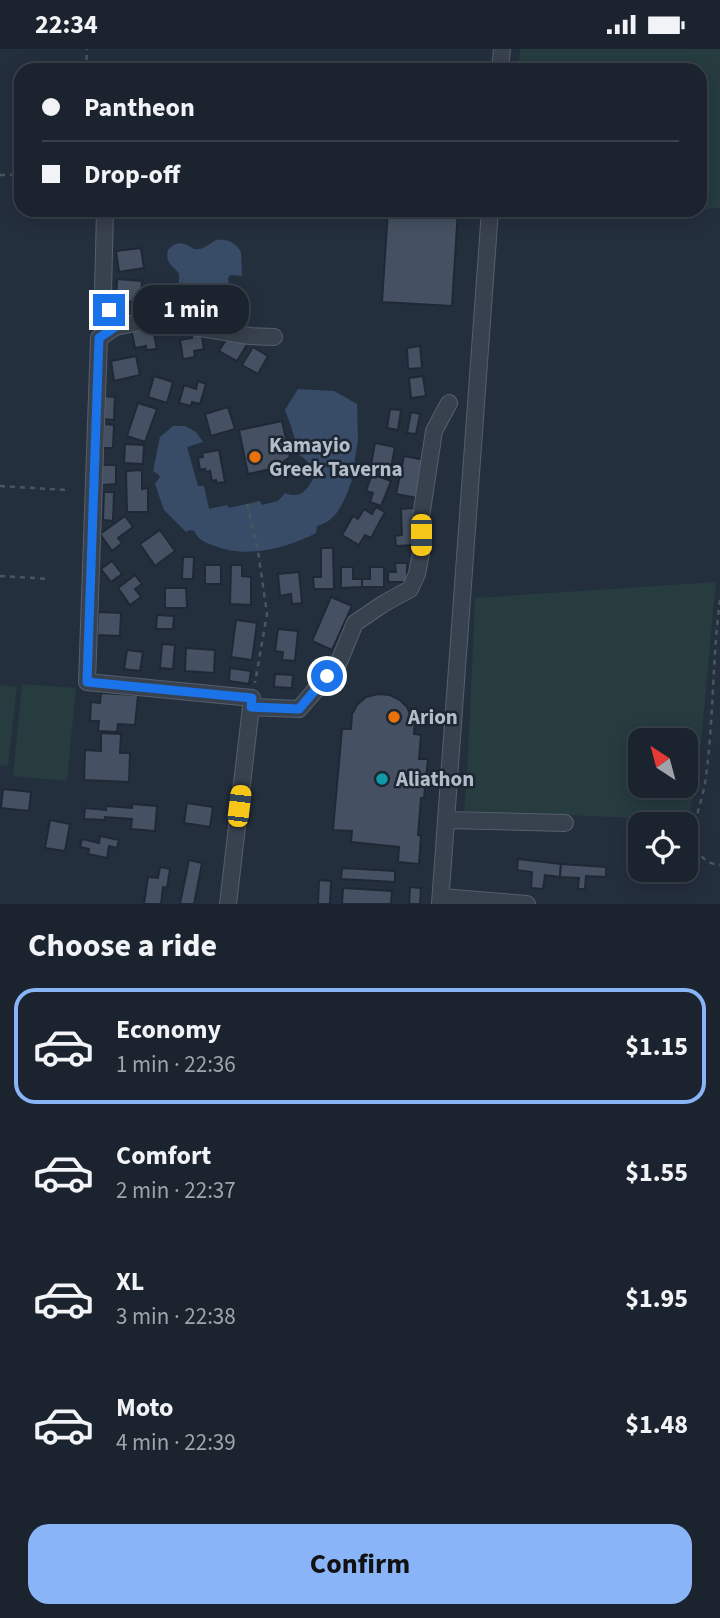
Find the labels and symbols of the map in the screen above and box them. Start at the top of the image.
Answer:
callout: 1 min [134,285,249,335]
route end [93,294,125,326]
place label: Kamayio Greek Taverna [269,430,403,484]
marker: Kamayio Greek Taverna [247,449,263,465]
car [411,514,432,556]
route start [311,660,343,692]
place label: Arion [407,702,458,732]
marker: Arion [386,709,402,725]
north arrow [628,728,698,798]
place label: Aliathon [395,764,474,794]
marker: Aliathon [374,771,390,787]
car [227,784,252,828]

